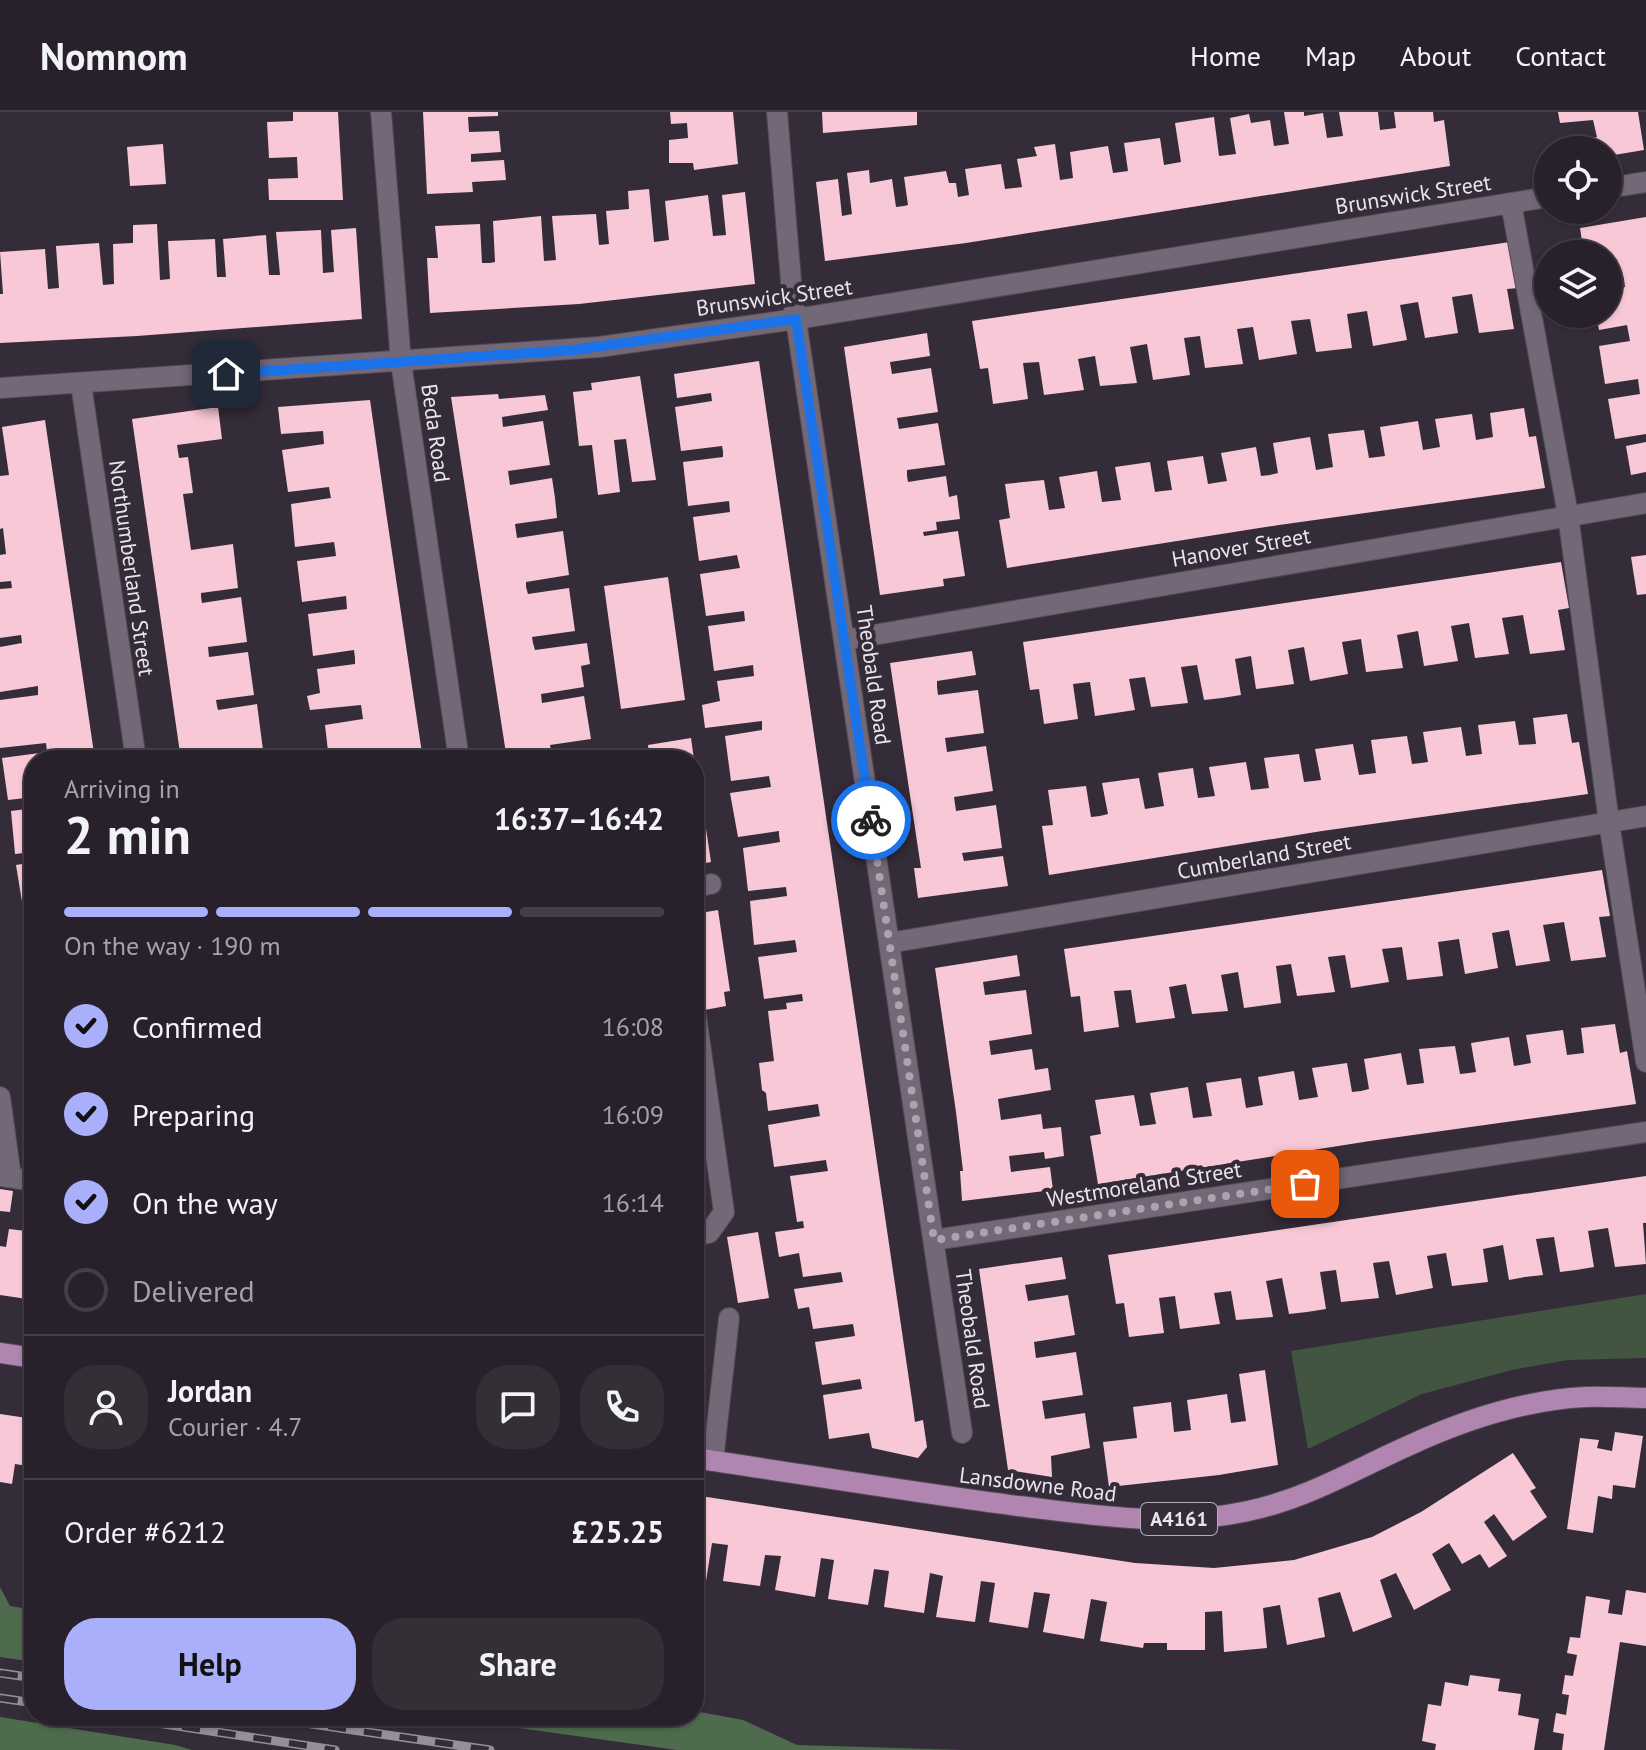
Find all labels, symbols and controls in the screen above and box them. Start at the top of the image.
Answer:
text: Nomnom [40,31,188,80]
text: Home [1190,37,1261,74]
text: Map [1305,37,1356,74]
text: About [1400,37,1471,74]
text: Contact [1515,37,1606,74]
map controls [1534,136,1622,328]
button: locate [1534,136,1622,224]
street label: Brunswick Street [1333,168,1493,220]
button: layers [1534,240,1622,328]
street label: Brunswick Street [694,272,854,322]
pin [192,340,260,408]
icon: home [204,352,248,396]
street label: Beda Road [415,382,457,484]
street label: Northumberland Street [103,458,161,678]
street label: Hanover Street [1169,521,1313,573]
street label: Theobald Road [850,603,898,747]
text: Arriving in [64,772,180,805]
courier [831,780,911,860]
icon: bike [849,798,893,842]
text: 16:37–16:42 [494,799,664,838]
text: 2 min [64,801,191,868]
street label: Cumberland Street [1175,827,1353,885]
text: On the way · 190 m [64,929,281,962]
icon: check [64,1004,108,1048]
text: Confirmed [132,1007,263,1046]
text: 16:08 [602,1010,664,1043]
icon: check [64,1092,108,1136]
text: Preparing [132,1095,255,1134]
text: 16:09 [602,1098,664,1131]
pin [1271,1150,1339,1218]
street label: Westmoreland Street [1045,1155,1244,1213]
icon: bag [1283,1162,1327,1206]
icon: check [64,1180,108,1224]
text: On the way [132,1183,278,1222]
text: 16:14 [602,1186,664,1219]
street label: Theobald Road [949,1267,997,1411]
text: Delivered [132,1271,255,1310]
button: person [64,1365,148,1449]
button: chat [476,1365,560,1449]
button: phone [580,1365,664,1449]
text: Jordan [168,1371,252,1410]
text: Courier · 4.7 [168,1410,302,1443]
street label: Lansdowne Road [958,1460,1118,1508]
road number: A4161 [1141,1503,1217,1535]
text: Order #6212 [64,1512,226,1551]
text: £25.25 [572,1512,664,1551]
button: Help [64,1618,356,1710]
button: Share [372,1618,664,1710]

